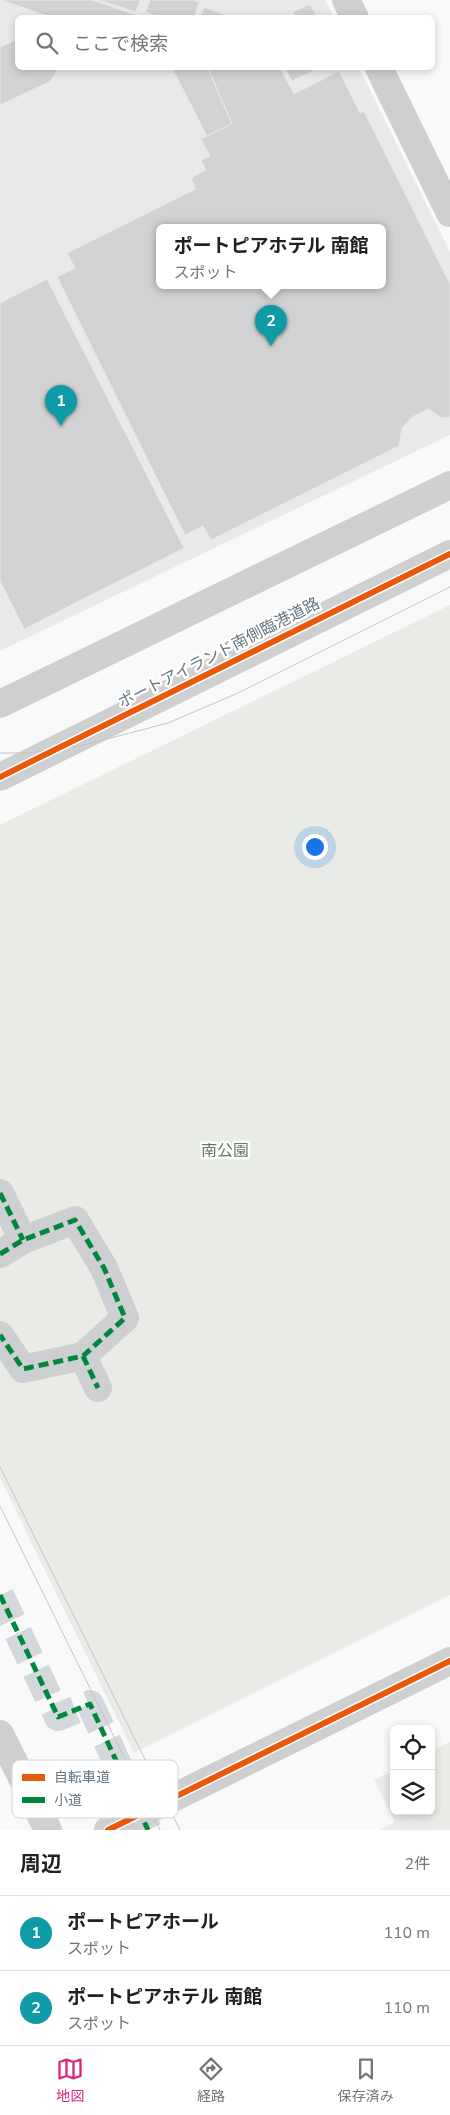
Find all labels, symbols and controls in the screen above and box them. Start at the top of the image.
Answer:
search box [15,15,435,70]
icon: search [33,29,61,57]
text: ここで検索 [73,31,168,57]
popup [156,224,386,289]
text: ポートピアホテル 南館 [173,233,369,259]
text: スポット [173,262,237,284]
pin: 2 [255,305,287,346]
pin: 1 [45,385,77,426]
street label: ポートアイランド南側臨港道路 [115,593,323,713]
your location [302,834,328,860]
park label: 南公園 [201,1140,249,1162]
map controls [390,1725,435,1815]
button: locate [390,1725,435,1770]
legend [12,1760,178,1818]
text: 自転車道 [54,1768,110,1787]
button: layers [390,1770,435,1815]
text: 小道 [54,1791,82,1810]
text: 周辺 [20,1850,62,1878]
text: 2件 [404,1853,430,1875]
text: ポートピアホール [67,1909,219,1935]
text: 1 [31,1922,41,1944]
text: 110 m [383,1922,430,1944]
text: スポット [67,1938,131,1960]
text: ポートピアホテル 南館 [67,1984,262,2010]
text: 2 [31,1997,41,2019]
text: 110 m [383,1997,430,2019]
text: スポット [67,2013,131,2035]
tab: 地図 [56,2055,84,2106]
tab: 経路 [197,2055,225,2106]
tab: 保存済み [338,2055,394,2106]

